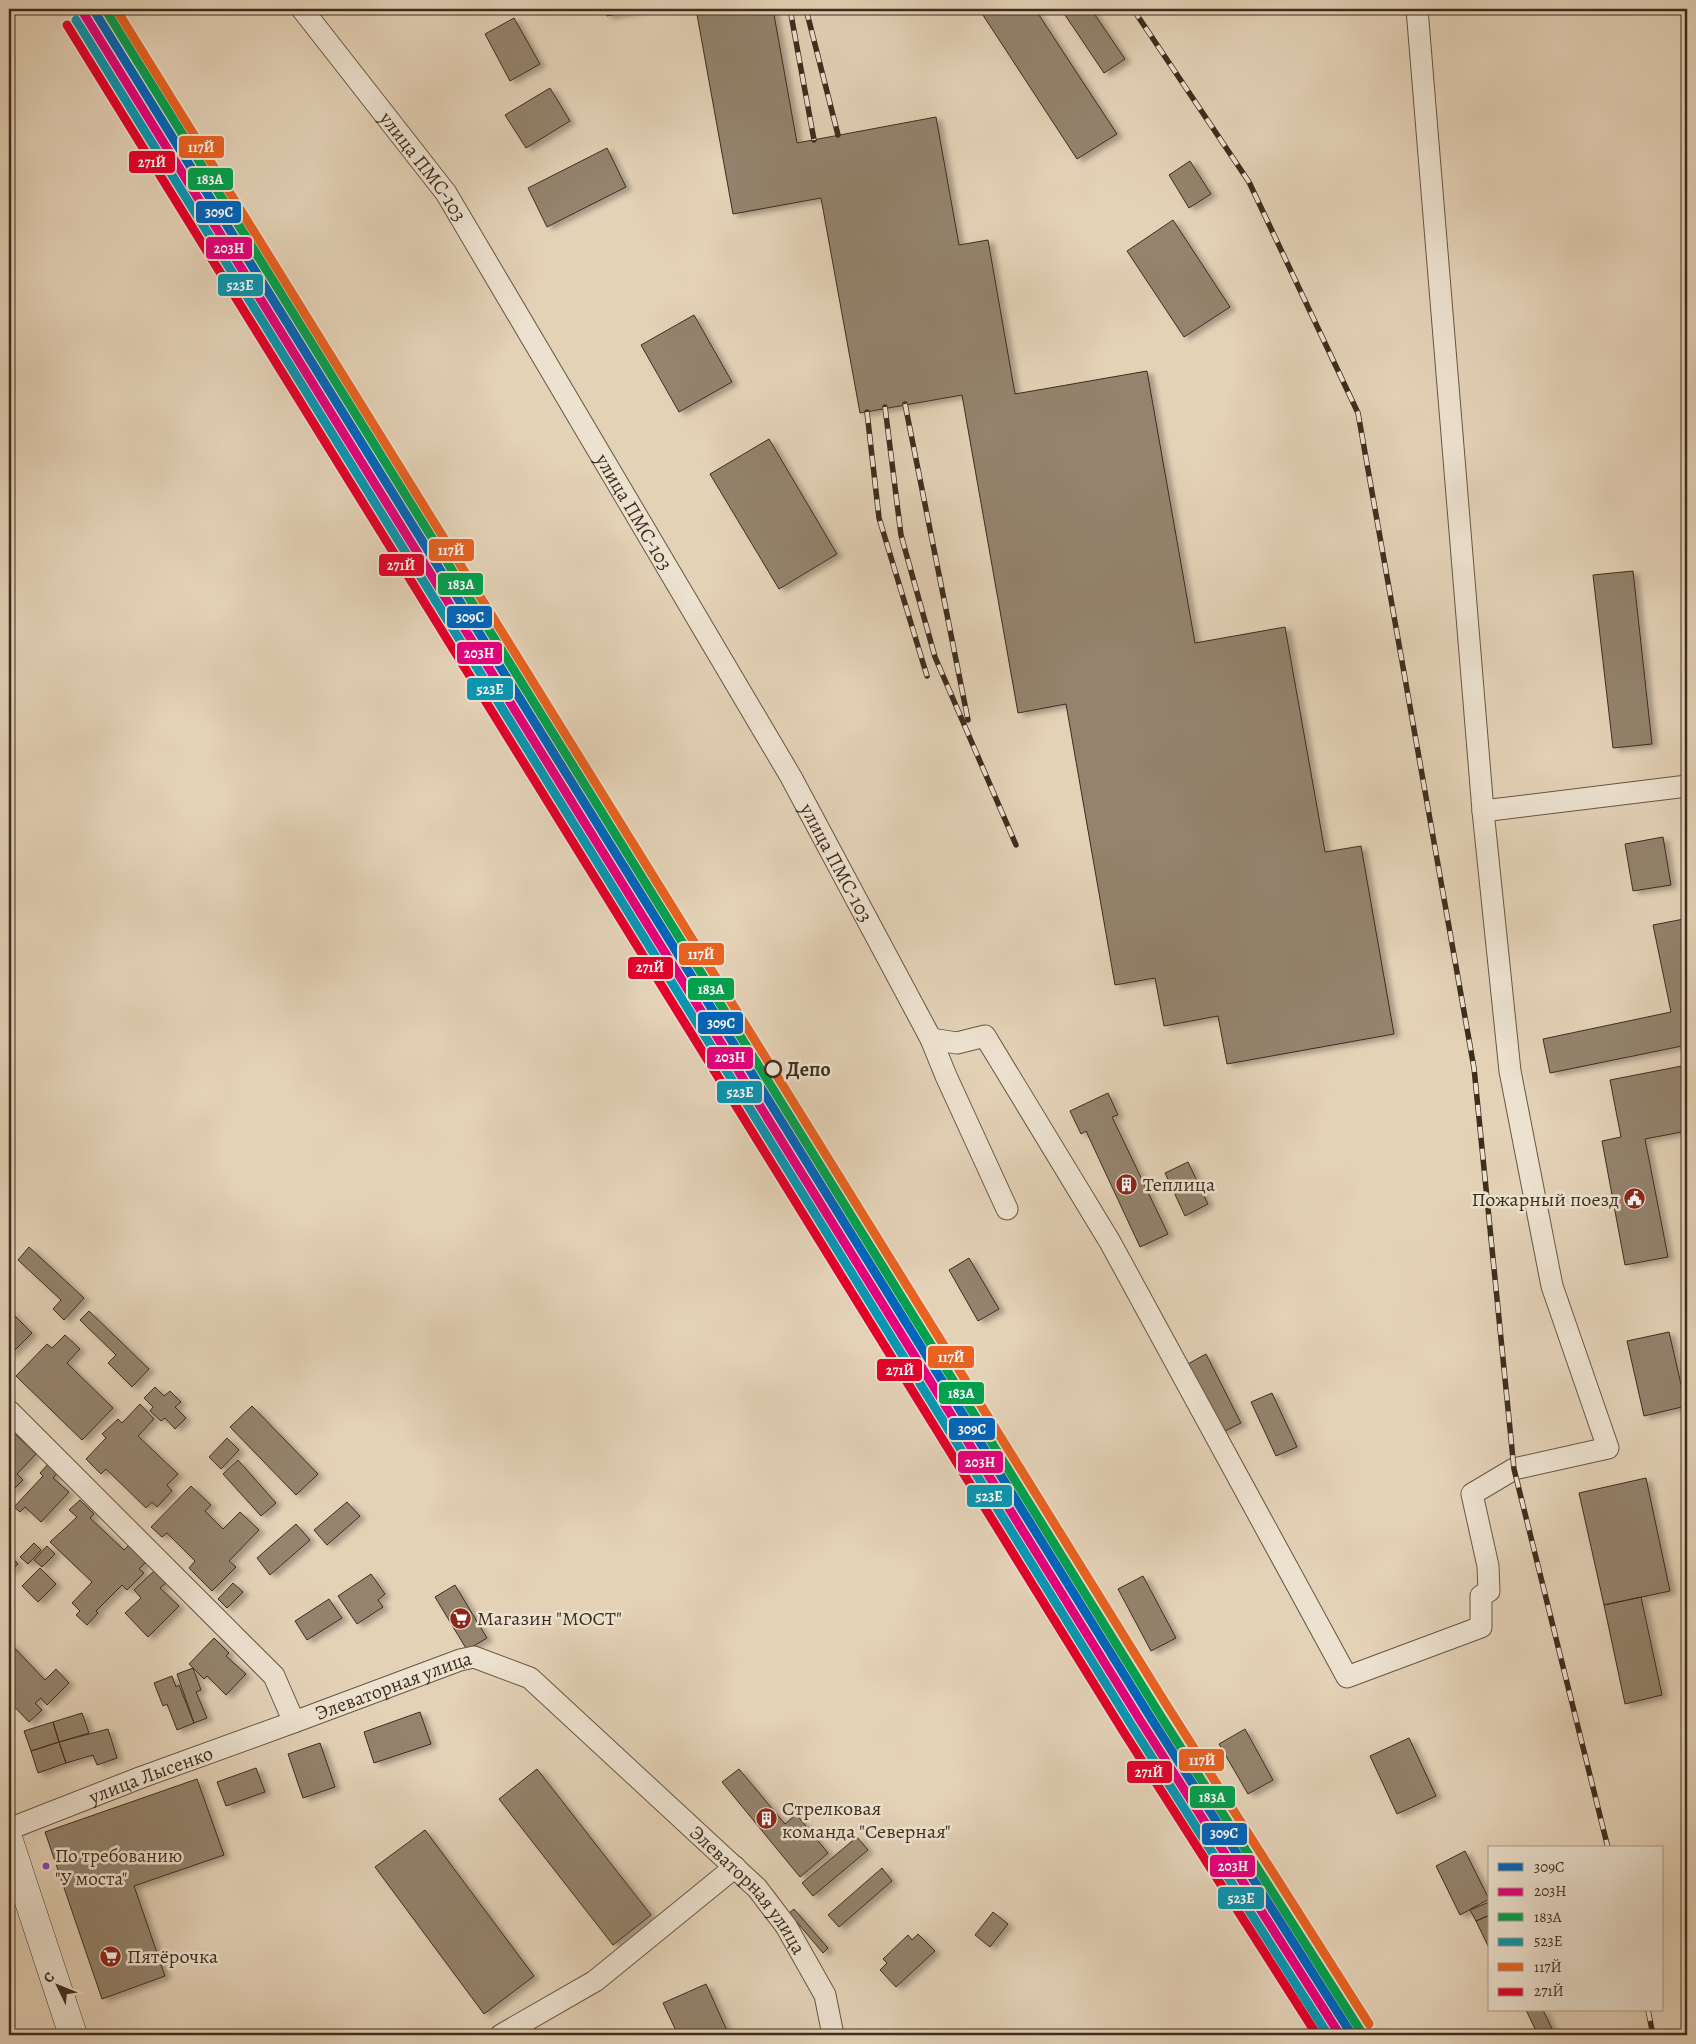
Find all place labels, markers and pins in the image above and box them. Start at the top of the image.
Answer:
place label: Депо [786,1056,831,1083]
marker: Депо [764,1060,782,1078]
place label: Теплица [1143,1171,1216,1198]
building icon: Теплица [1115,1172,1139,1196]
place label: Пожарный поезд [1471,1186,1619,1213]
public building icon: Пожарный поезд [1623,1187,1647,1211]
place label: Магазин "МОСТ" [477,1605,622,1632]
supermarket icon: Магазин "МОСТ" [449,1606,473,1630]
place label: Стрелковая команда "Северная" [782,1795,951,1845]
building icon: Стрелковая команда "Северная" [754,1807,778,1831]
place label: По требованию "У моста" [55,1843,182,1892]
marker: По требованию "У моста" [41,1861,51,1871]
place label: Пятёрочка [127,1943,219,1970]
supermarket icon: Пятёрочка [99,1944,123,1968]

